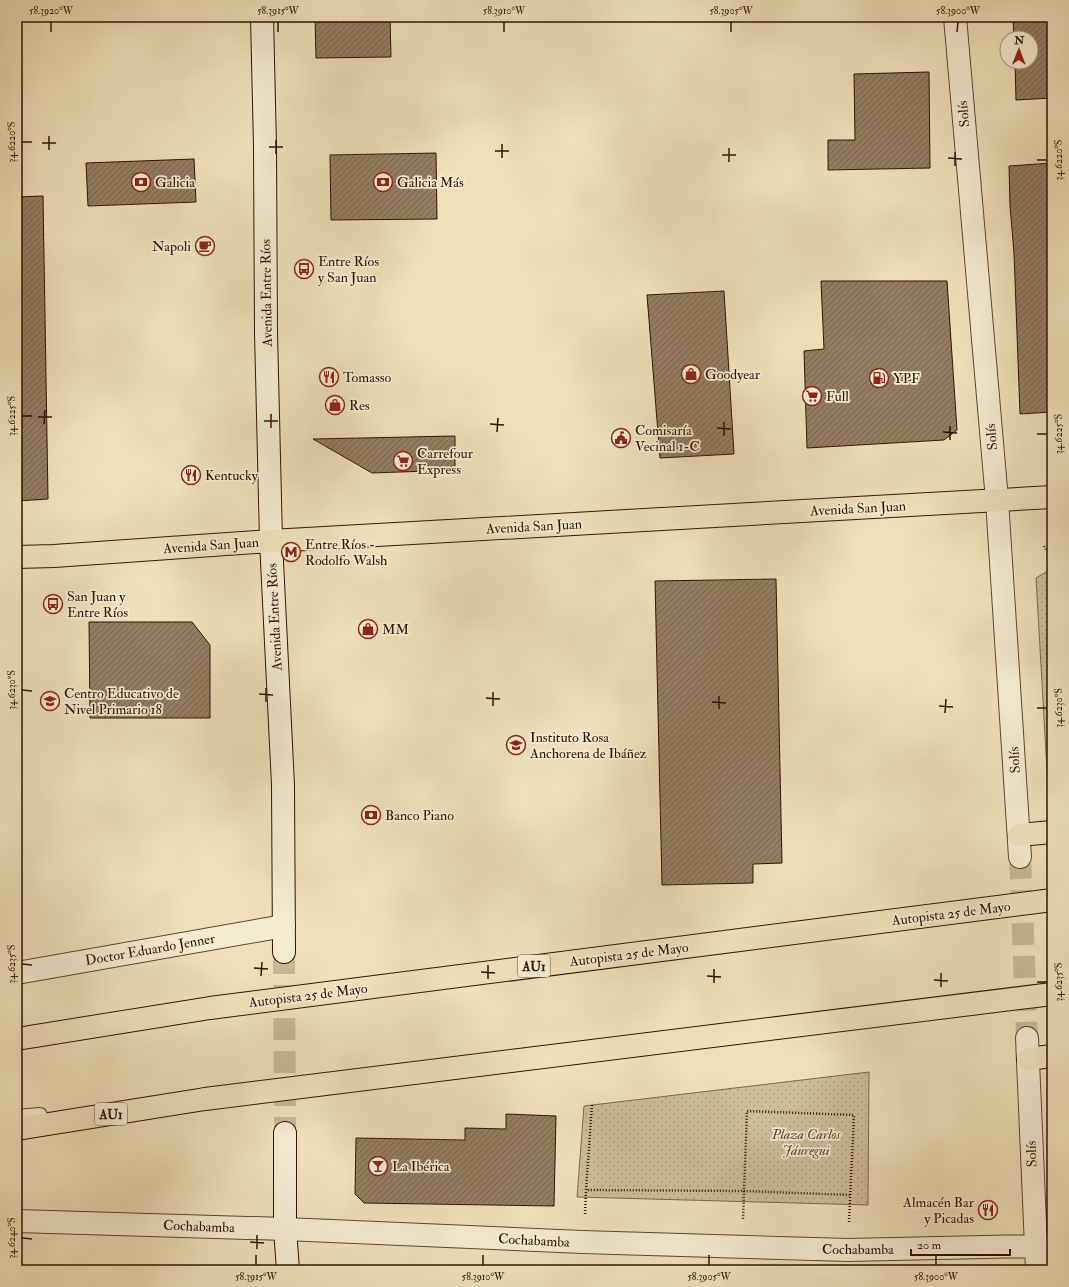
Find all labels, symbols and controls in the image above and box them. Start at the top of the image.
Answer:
text: 58.3920°W [29,5,74,17]
text: 58.3915°W [257,5,300,17]
text: 58.3910°W [483,5,526,17]
text: 58.3905°W [709,5,753,17]
text: 58.3900°W [936,5,981,17]
north arrow [999,30,1039,70]
text: N [1013,34,1025,47]
street label: Solís [954,100,973,128]
text: 34.6220°S [6,122,18,162]
text: 34.6220°S [1053,140,1065,180]
bank icon: Galicia [130,171,152,193]
bank icon: Galicia Más [372,171,394,193]
place label: Galicia [155,174,195,191]
place label: Galicia Más [397,174,464,191]
cafe icon: Napoli [194,235,216,257]
place label: Napoli [152,238,191,256]
street label: Avenida Entre Ríos [257,239,276,348]
place label: Entre Ríos y San Juan [318,253,379,287]
bus stop icon: Entre Ríos y San Juan [293,258,315,280]
shop icon: Goodyear [680,363,702,385]
restaurant icon: Tomasso [318,366,340,388]
place label: Goodyear [705,366,761,384]
fuel station icon: YPF [868,367,890,389]
place label: Tomasso [343,369,392,386]
place label: YPF [893,370,920,387]
supermarket icon: Full [801,385,823,407]
place label: Full [826,388,849,405]
shop icon: Res [324,394,346,416]
text: 34.6225°S [6,396,18,436]
place label: Res [349,397,370,414]
text: 34.6225°S [1053,414,1065,454]
place label: Comisaría Vecinal 1-C [635,422,700,455]
street label: Solís [982,423,1001,451]
public building icon: Comisaría Vecinal 1-C [610,427,632,449]
place label: Carrefour Express [417,445,474,479]
supermarket icon: Carrefour Express [392,450,414,472]
restaurant icon: Kentucky [180,464,202,486]
place label: Kentucky [205,467,259,485]
street label: Avenida San Juan [809,497,906,520]
street label: Avenida San Juan [485,515,582,538]
street label: Avenida San Juan [162,534,260,557]
place label: Entre Ríos - Rodolfo Walsh [305,536,388,569]
metro station icon: Entre Ríos - Rodolfo Walsh [280,541,302,563]
street label: Avenida Entre Ríos [263,563,286,672]
place label: San Juan y Entre Ríos [67,588,128,621]
bus stop icon: San Juan y Entre Ríos [42,593,64,615]
shop icon: MM [357,618,379,640]
place label: MM [382,621,410,638]
text: 34.6230°S [6,670,18,710]
place label: Centro Educativo de Nivel Primario 18 [64,685,179,718]
text: 34.6230°S [1053,688,1065,728]
school or university icon: Centro Educativo de Nivel Primario 18 [39,690,61,712]
place label: Instituto Rosa Anchorena de Ibáñez [529,729,647,762]
school or university icon: Instituto Rosa Anchorena de Ibáñez [505,734,527,756]
street label: Solís [1005,746,1024,774]
bank icon: Banco Piano [360,804,382,826]
place label: Banco Piano [385,807,454,824]
street label: Autopista 25 de Mayo [890,898,1012,930]
street label: Doctor Eduardo Jenner [84,930,217,969]
street label: Autopista 25 de Mayo [568,939,690,971]
text: 34.6235°S [6,945,18,983]
road number: AU1 [518,955,550,977]
text: 34.6235°S [1053,963,1065,1001]
street label: Autopista 25 de Mayo [247,980,369,1012]
road number: AU1 [95,1103,127,1125]
park label: Plaza Carlos Jáuregui [771,1126,841,1159]
street label: Solís [1023,1140,1040,1168]
bar icon: La Ibérica [367,1155,389,1177]
place label: La Ibérica [392,1158,450,1175]
place label: Almacén Bar y Picadas [902,1194,975,1228]
restaurant icon: Almacén Bar y Picadas [977,1199,999,1221]
text: 34.6240°S [6,1217,18,1259]
street label: Cochabamba [163,1217,235,1236]
street label: Cochabamba [498,1230,570,1251]
scale bar [911,1231,1010,1257]
text: 20 m [917,1238,942,1253]
street label: Cochabamba [822,1241,894,1258]
text: 58.3915°W [235,1271,278,1283]
text: 58.3910°W [462,1271,505,1283]
text: 58.3905°W [687,1271,731,1283]
text: 58.3900°W [914,1271,959,1283]

